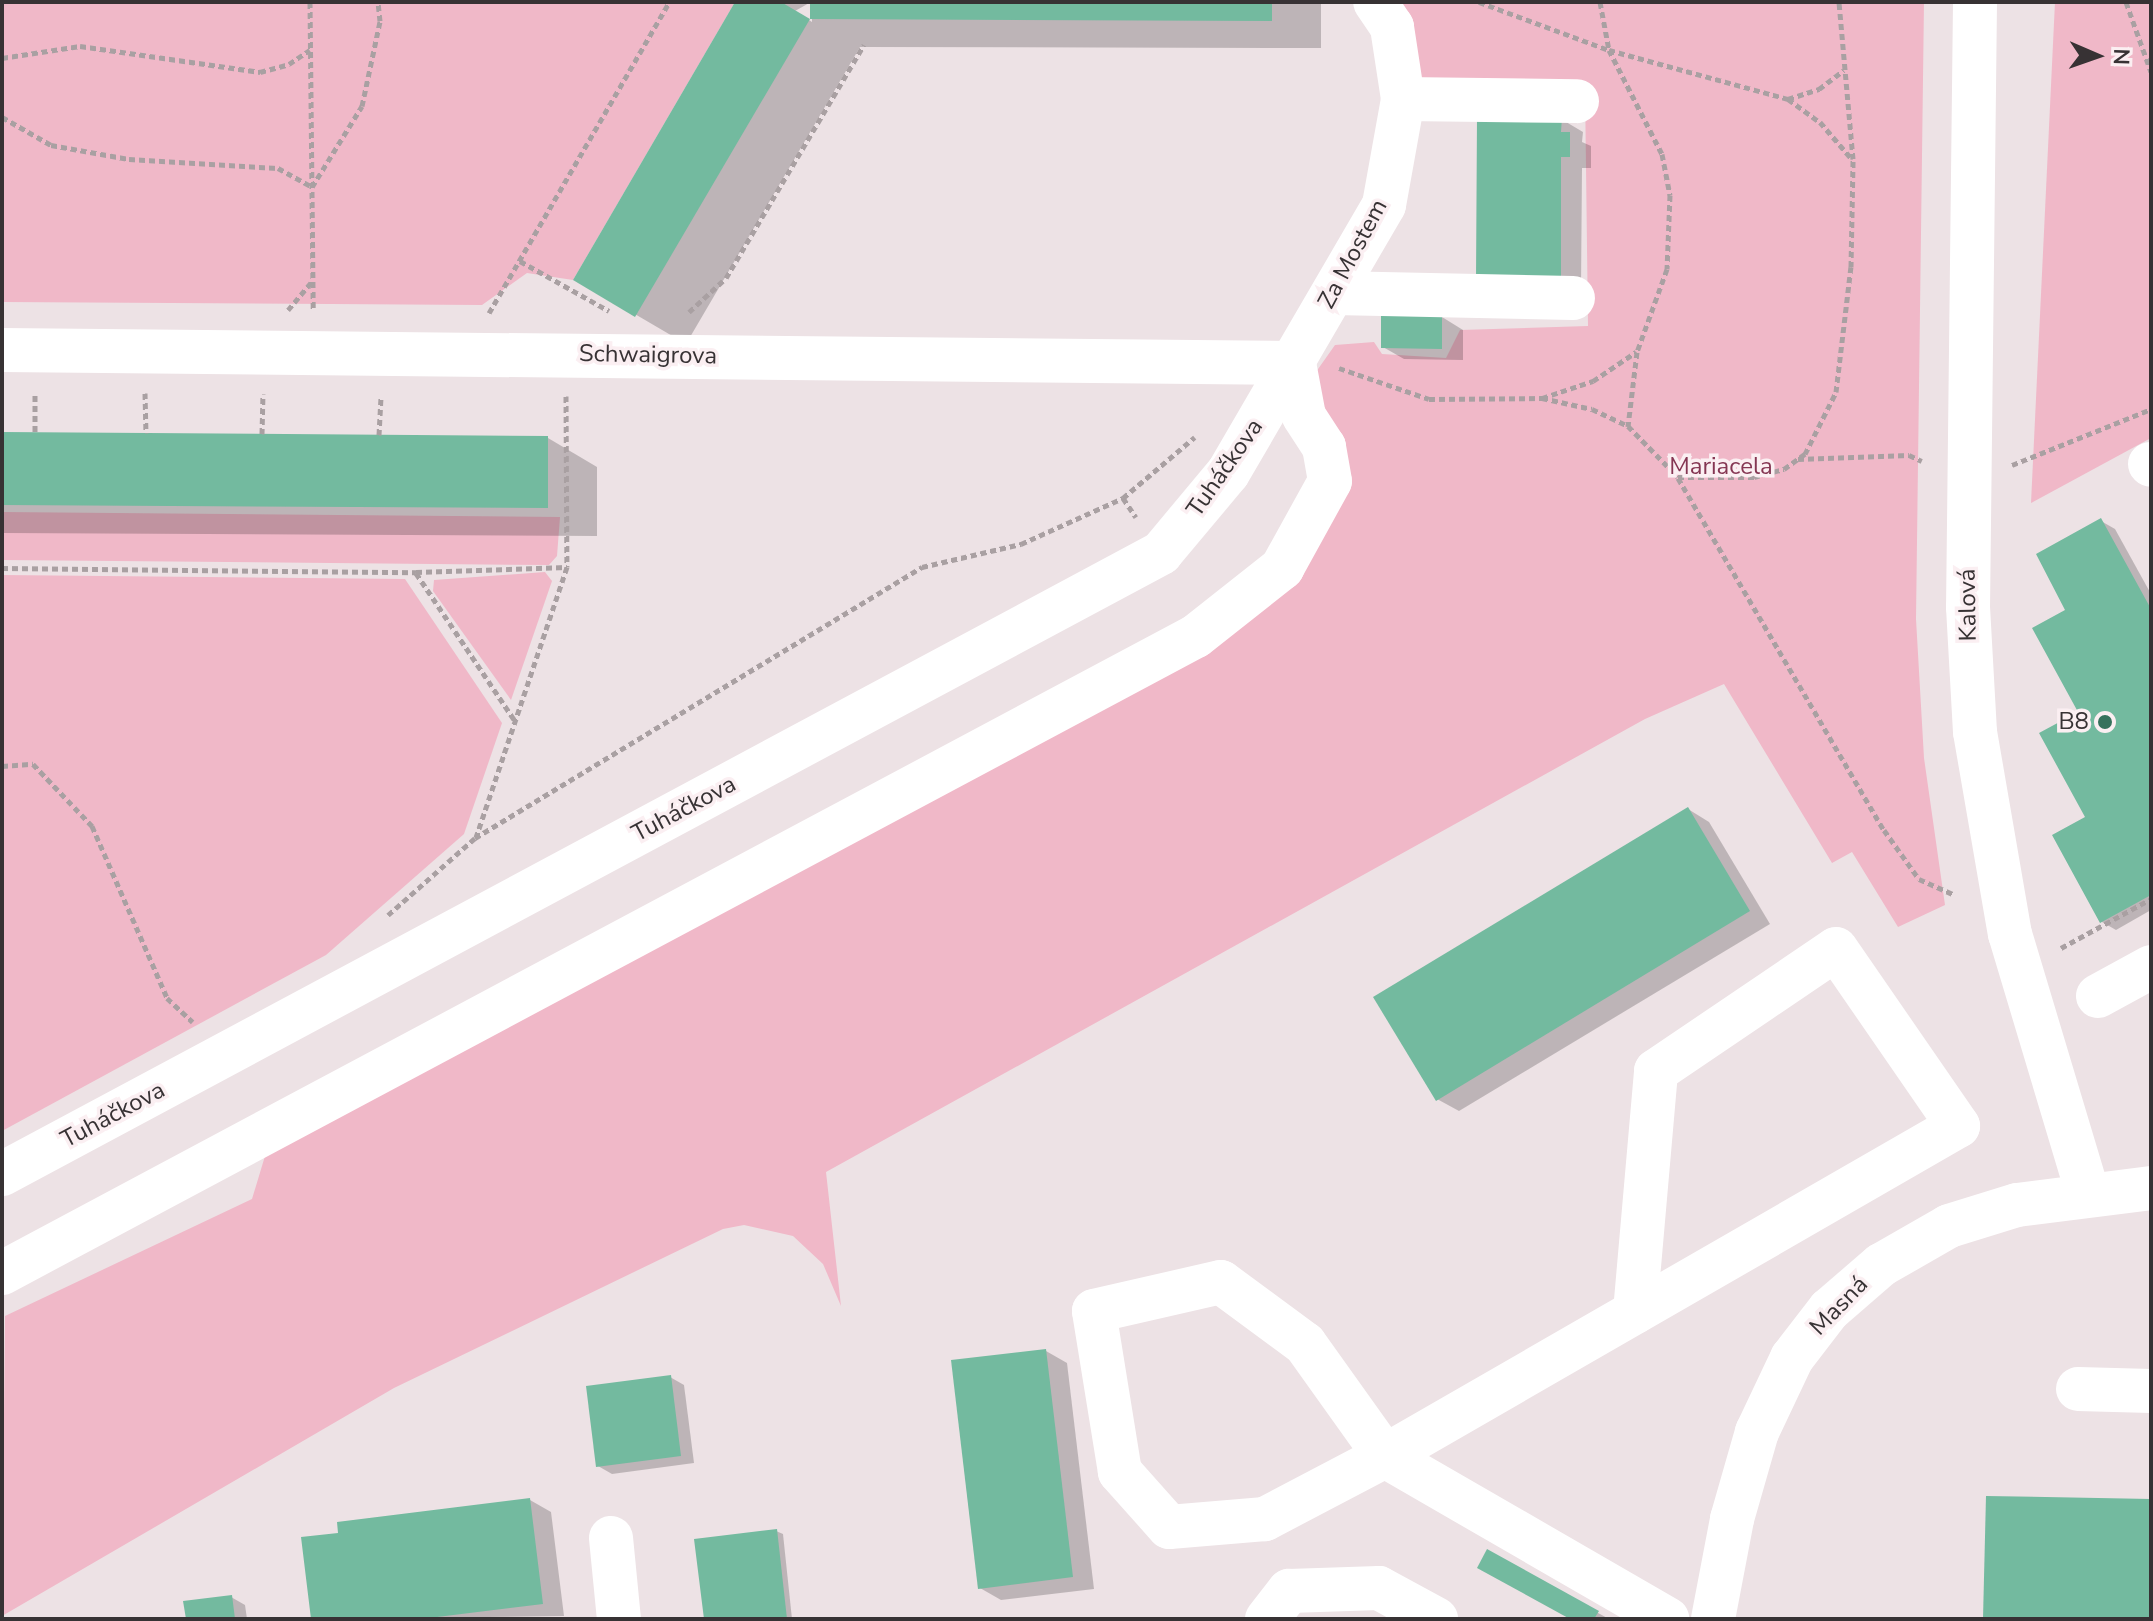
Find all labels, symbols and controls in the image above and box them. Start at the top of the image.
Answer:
north arrow [2057,16,2137,96]
text: N [2106,48,2136,66]
street label: Za Mostem [1312,194,1394,314]
street label: Schwaigrova [579,339,717,371]
street label: Tuháčkova [1181,413,1269,523]
park label: Mariacela [1669,453,1773,481]
street label: Kalová [1953,568,1983,642]
place label: B8 [2058,708,2089,736]
marker: B8 [2096,713,2114,731]
street label: Tuháčkova [627,770,741,848]
street label: Tuháčkova [56,1076,170,1154]
street label: Masná [1804,1270,1874,1342]

